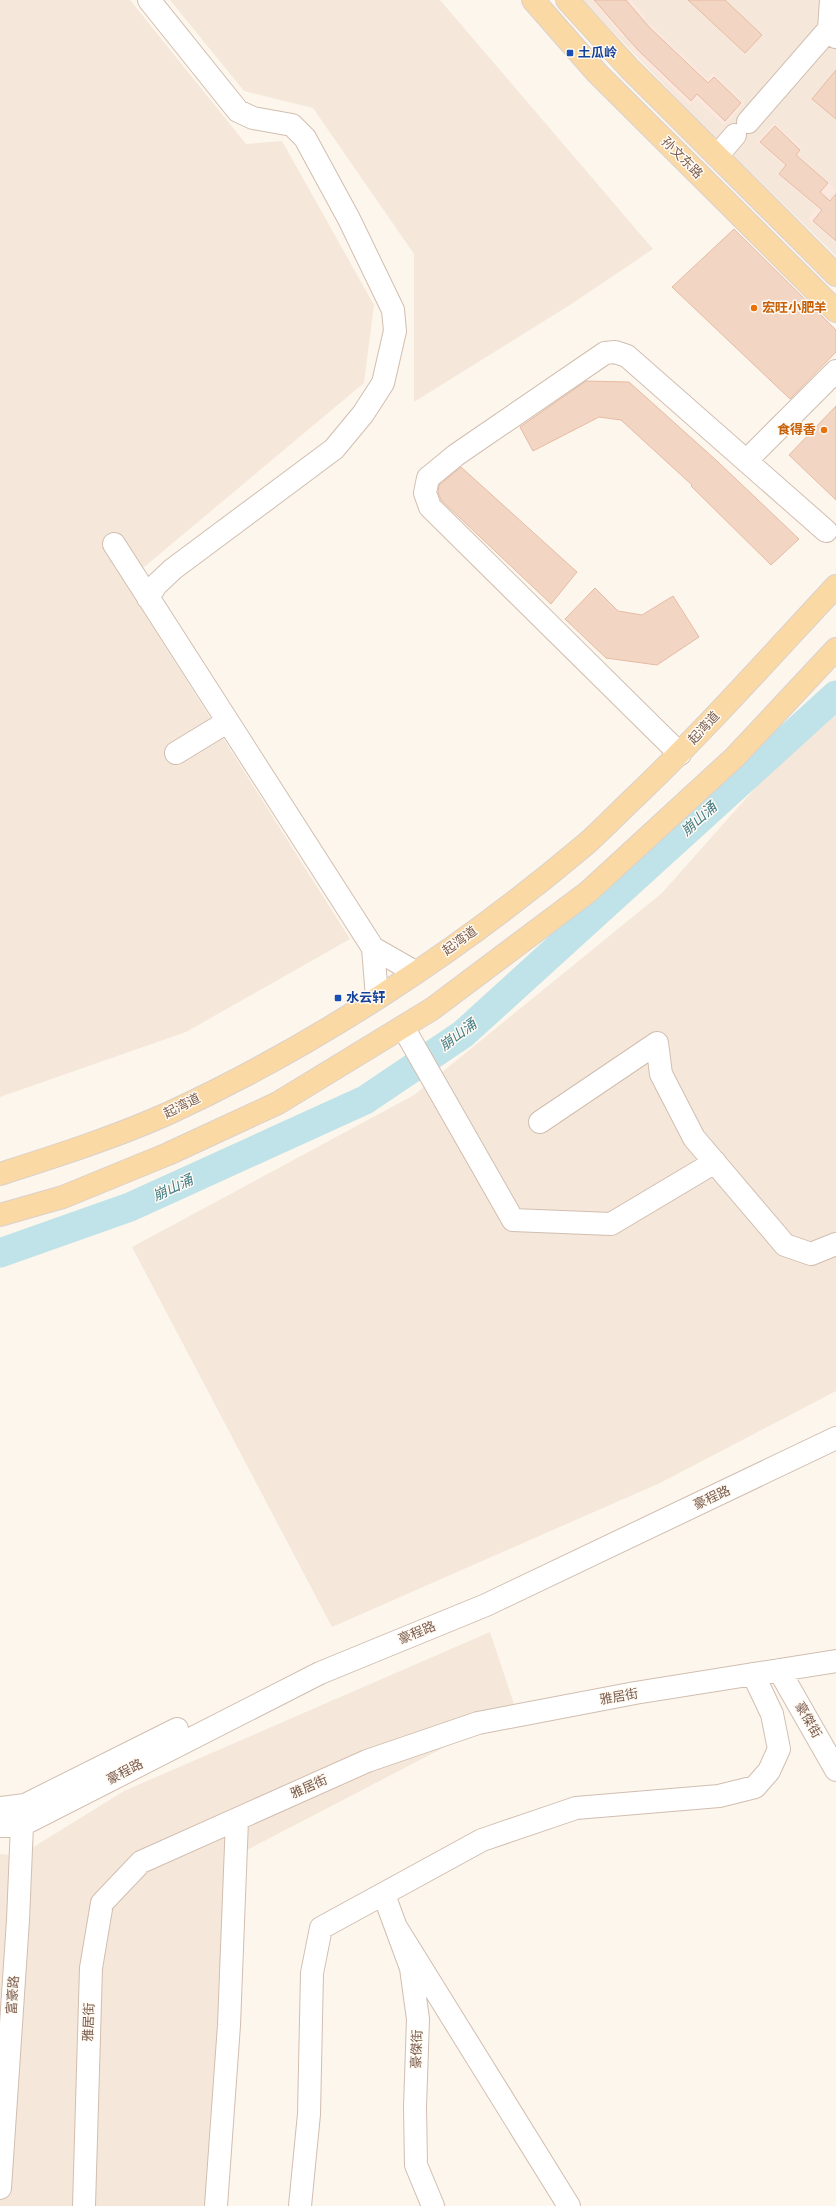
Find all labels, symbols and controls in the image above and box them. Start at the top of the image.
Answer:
place label: 土瓜岭 [578,45,617,61]
marker: 土瓜岭 [565,48,575,58]
street label: 孙文东路 [658,134,706,182]
place label: 宏旺小肥羊 [762,300,827,316]
marker: 宏旺小肥羊 [749,303,759,313]
place label: 食得香 [777,422,816,438]
marker: 食得香 [819,425,829,435]
street label: 起湾道 [685,708,723,748]
water label: 崩山涌 [678,797,722,839]
street label: 起湾道 [440,923,480,959]
place label: 水云轩 [346,990,385,1006]
marker: 水云轩 [333,993,343,1003]
water label: 崩山涌 [436,1014,481,1054]
street label: 起湾道 [161,1090,203,1122]
water label: 崩山涌 [150,1171,197,1205]
street label: 豪程路 [691,1483,733,1513]
street label: 豪程路 [396,1618,438,1648]
street label: 雅居街 [598,1686,640,1708]
street label: 豪傑街 [791,1699,825,1741]
street label: 豪程路 [104,1756,146,1788]
street label: 雅居街 [288,1772,330,1802]
street label: 富豪路 [4,1975,22,2015]
street label: 雅居街 [80,2002,98,2042]
street label: 豪傑街 [408,2029,426,2069]

